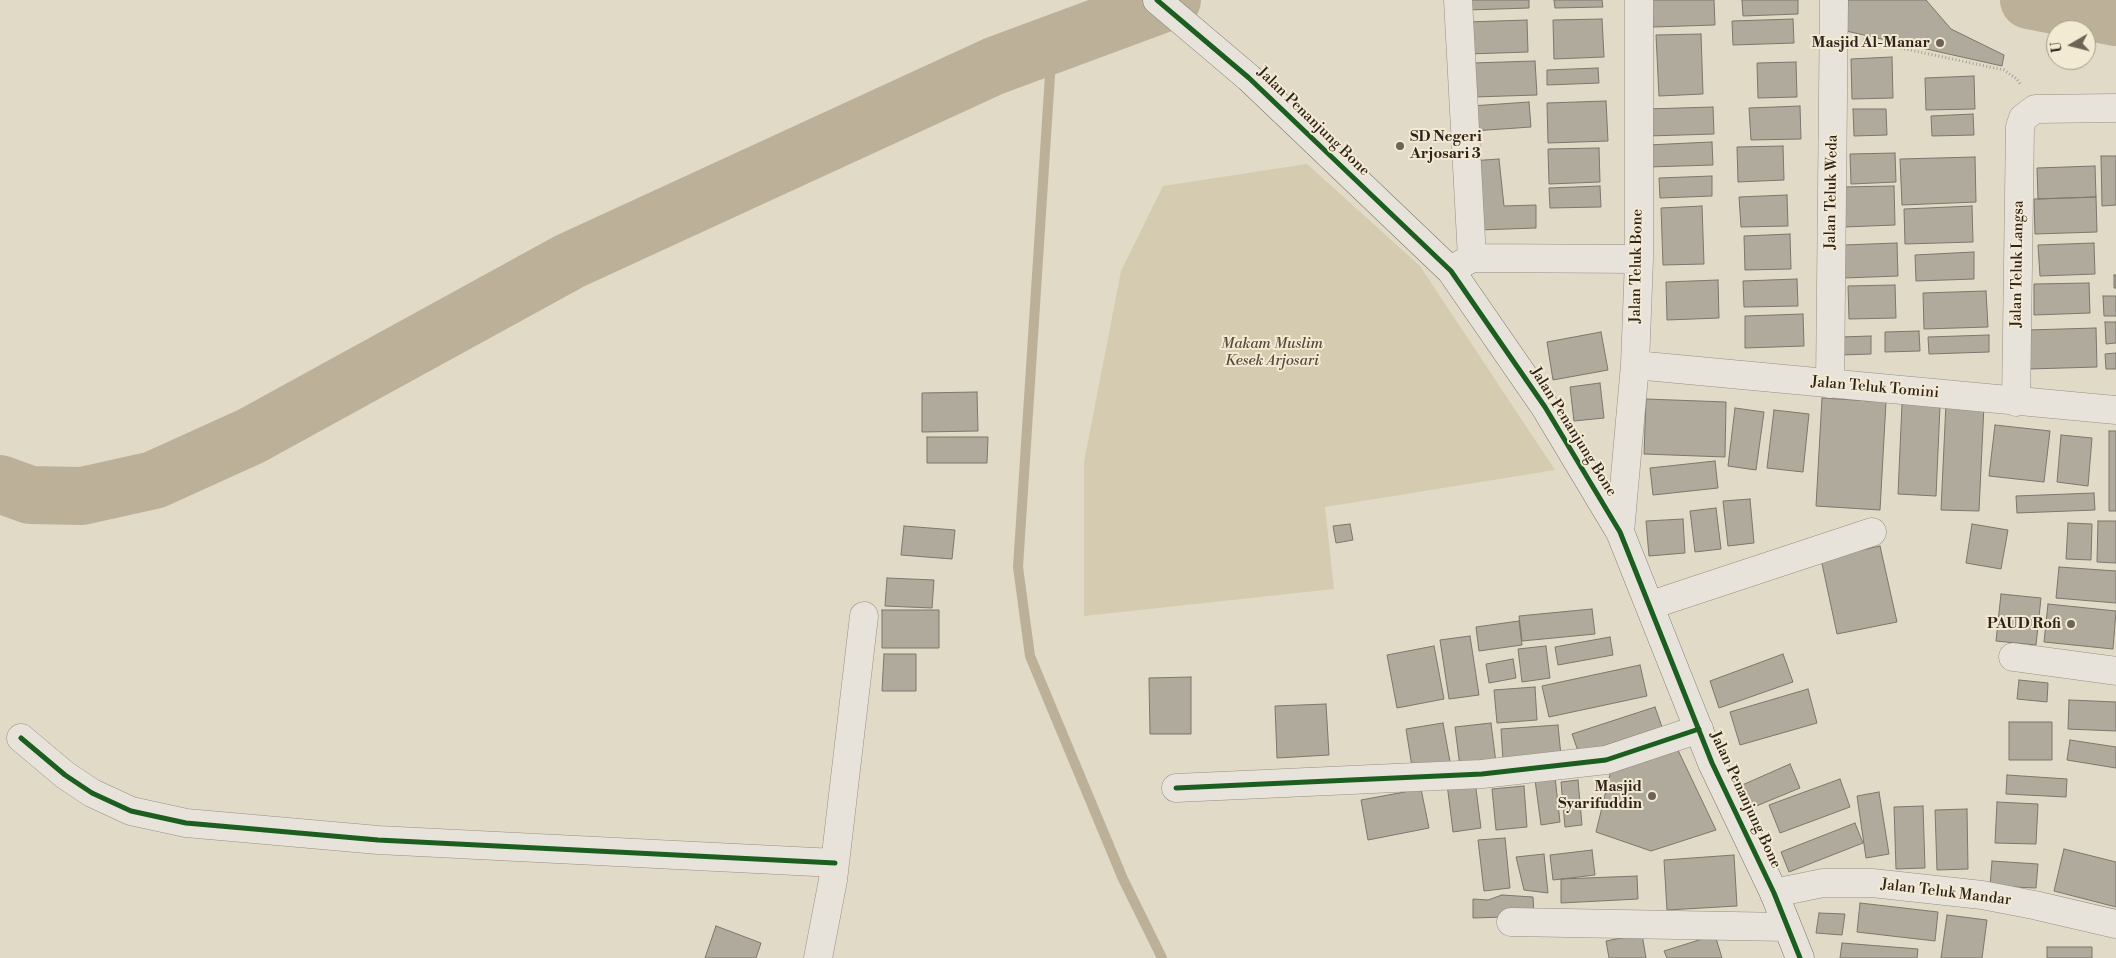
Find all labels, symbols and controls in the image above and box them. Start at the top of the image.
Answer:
north arrow [2046,20,2096,70]
place label: Masjid Al-Manar [1812,34,1930,52]
marker: Masjid Al-Manar [1934,37,1946,49]
text: U [2047,40,2067,54]
street label: Jalan Penanjung Bone [1253,64,1373,180]
place label: SD Negeri Arjosari 3 [1410,128,1482,163]
street label: Jalan Teluk Weda [1822,134,1842,250]
marker: SD Negeri Arjosari 3 [1394,140,1406,152]
street label: Jalan Teluk Langsa [2008,200,2028,328]
street label: Jalan Teluk Bone [1627,209,1647,323]
park label: Makam Muslim Kesek Arjosari [1221,335,1323,370]
street label: Jalan Penanjung Bone [1526,364,1620,500]
street label: Jalan Teluk Tomini [1810,373,1940,403]
place label: PAUD Rofi [1987,615,2061,633]
marker: PAUD Rofi [2065,618,2077,630]
street label: Jalan Penanjung Bone [1705,729,1785,871]
place label: Masjid Syarifuddin [1558,778,1642,813]
marker: Masjid Syarifuddin [1646,790,1658,802]
street label: Jalan Teluk Mandar [1880,876,2012,910]

